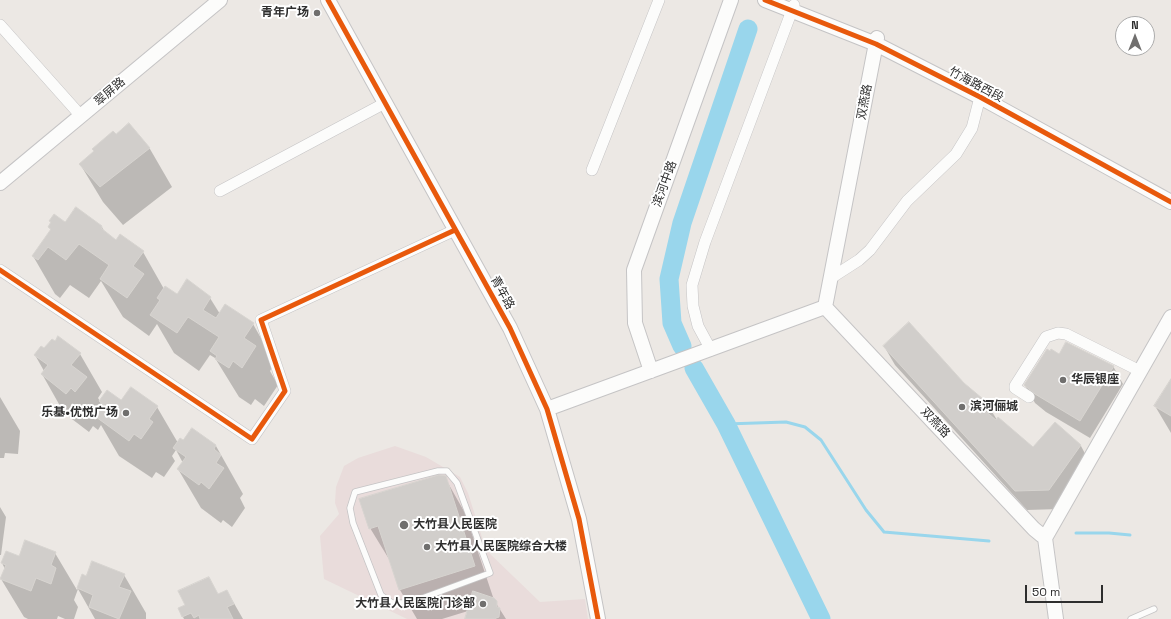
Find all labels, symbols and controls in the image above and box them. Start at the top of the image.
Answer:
place label: 青年广场 [261,6,309,20]
marker: 青年广场 [312,8,322,18]
north arrow [1115,16,1155,56]
text: N [1131,18,1139,32]
street label: 竹海路西段 [946,65,1006,105]
street label: 翠屏路 [92,75,128,109]
street label: 双燕路 [854,83,876,121]
street label: 滨河中路 [650,159,680,209]
street label: 青年路 [487,274,517,312]
place label: 华辰银座 [1071,373,1119,387]
marker: 华辰银座 [1058,375,1068,385]
place label: 滨河俪城 [970,400,1018,414]
marker: 滨河俪城 [957,402,967,412]
street label: 双燕路 [917,405,953,441]
place label: 乐基•优悦广场 [41,406,118,420]
marker: 乐基•优悦广场 [121,408,131,418]
place label: 大竹县人民医院 [413,518,497,532]
marker: 大竹县人民医院 [398,519,410,531]
place label: 大竹县人民医院综合大楼 [435,540,567,554]
marker: 大竹县人民医院综合大楼 [422,542,432,552]
scale bar [1027,577,1105,603]
text: 50 m [1032,584,1060,600]
place label: 大竹县人民医院门诊部 [355,597,475,611]
marker: 大竹县人民医院门诊部 [478,599,488,609]

